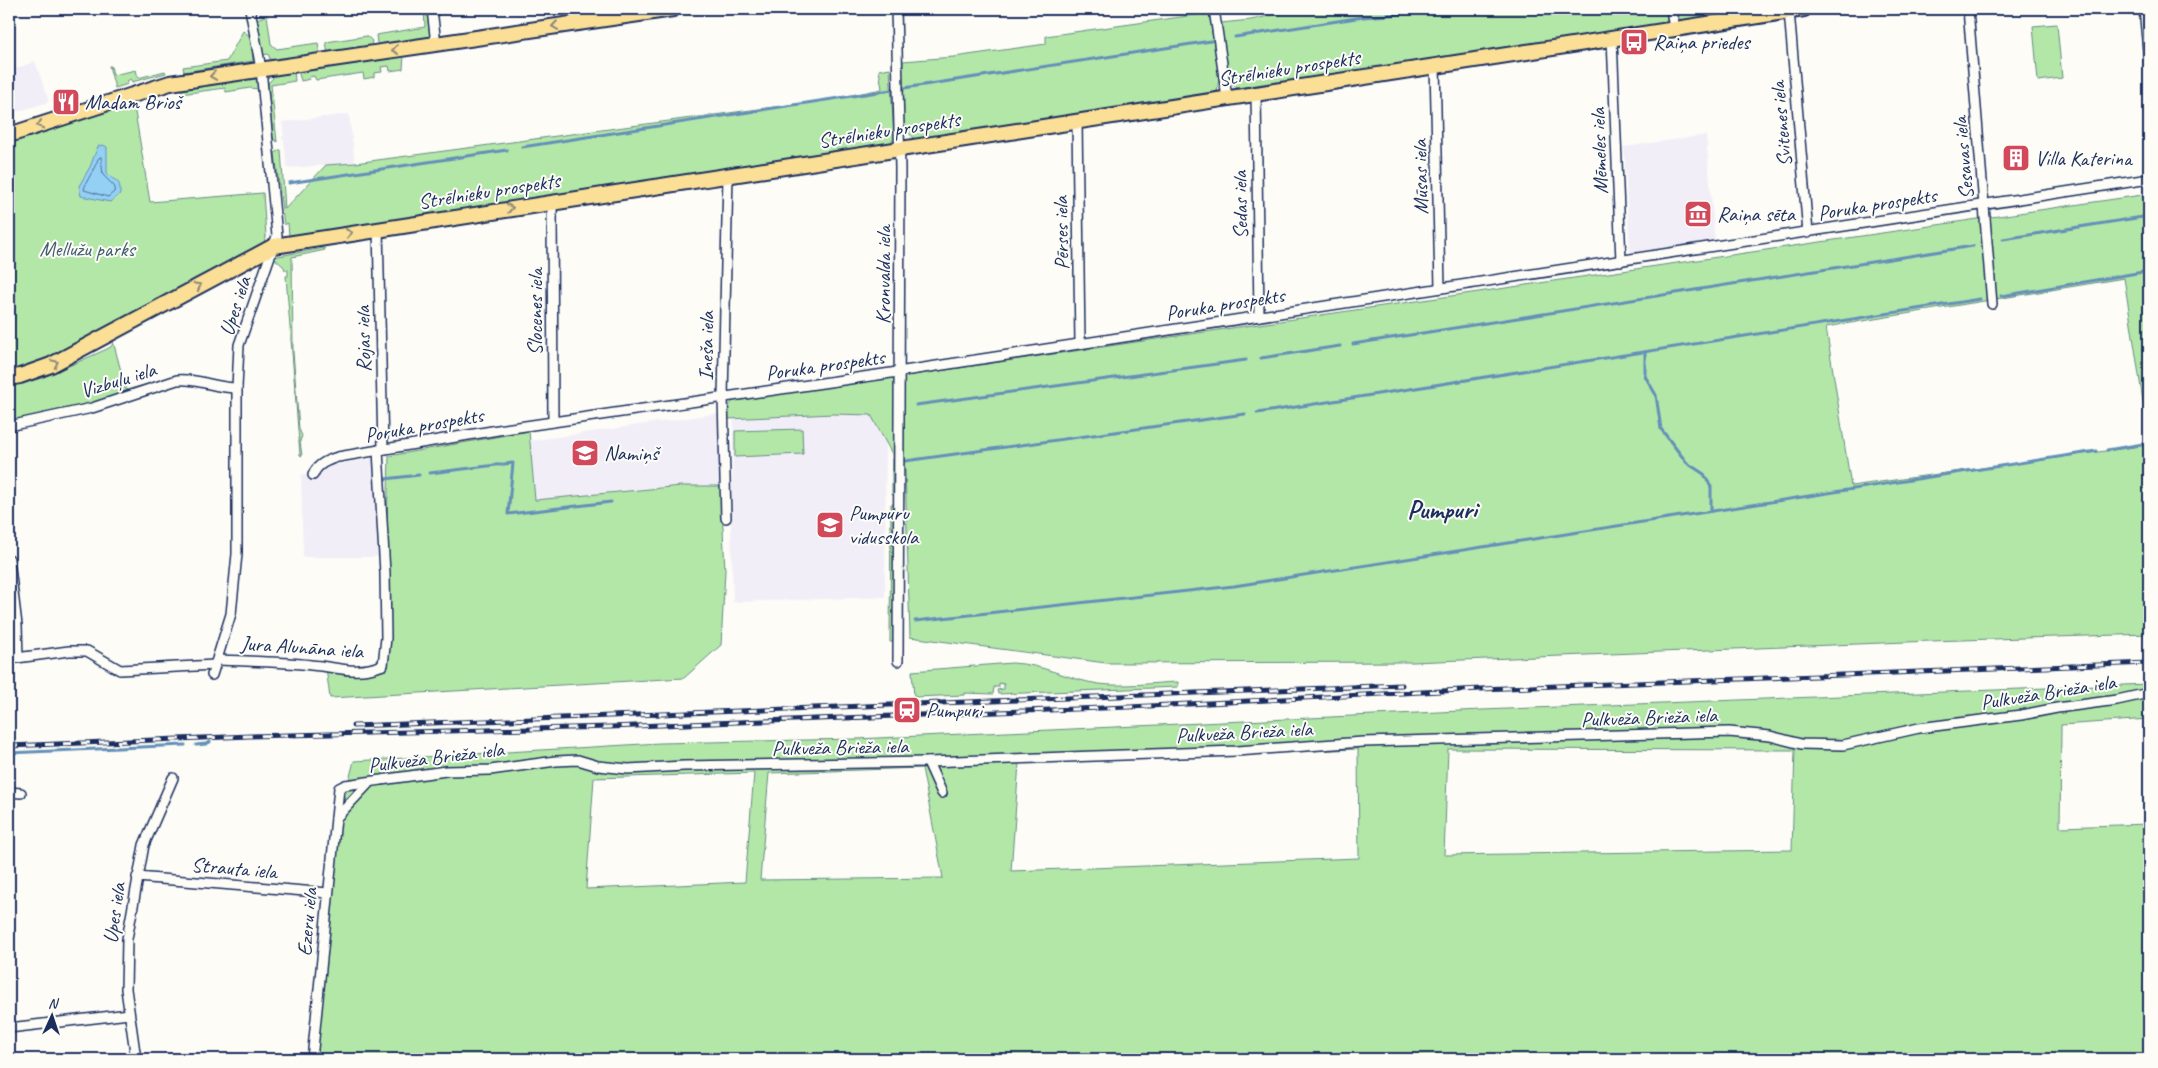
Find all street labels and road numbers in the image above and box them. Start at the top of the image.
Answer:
street label: Strēlnieku prospekts [1216,44,1363,92]
street label: Svitenes iela [1764,78,1798,168]
street label: Strēlnieku prospekts [816,106,963,154]
street label: Mēmeles iela [1584,106,1613,194]
street label: Sesavas iela [1946,113,1980,200]
street label: Mūsas iela [1406,137,1434,215]
street label: Strēlnieku prospekts [416,167,563,215]
street label: Sedas iela [1226,169,1254,239]
street label: Poruka prospekts [1816,182,1940,226]
street label: Pērses iela [1047,194,1075,270]
street label: Kronvalda iela [870,223,896,324]
street label: Slocenes iela [522,266,548,356]
street label: Upes iela [213,271,257,339]
street label: Poruka prospekts [1164,282,1288,326]
street label: Rojas iela [349,304,377,372]
street label: Ineša iela [692,309,720,381]
street label: Poruka prospekts [764,344,888,386]
street label: Vizbuļu iela [77,356,161,404]
street label: Poruka prospekts [363,401,487,448]
street label: Jura Alunāna iela [239,630,366,664]
street label: Pulkveža Brieža iela [1979,668,2119,716]
street label: Pulkveža Brieža iela [1580,702,1720,732]
street label: Pulkveža Brieža iela [1175,715,1315,749]
street label: Pulkveža Brieža iela [772,733,910,761]
street label: Pulkveža Brieža iela [367,736,507,778]
street label: Strauta iela [190,851,280,885]
street label: Upes iela [97,879,131,945]
street label: Ezeru iela [291,885,323,957]

